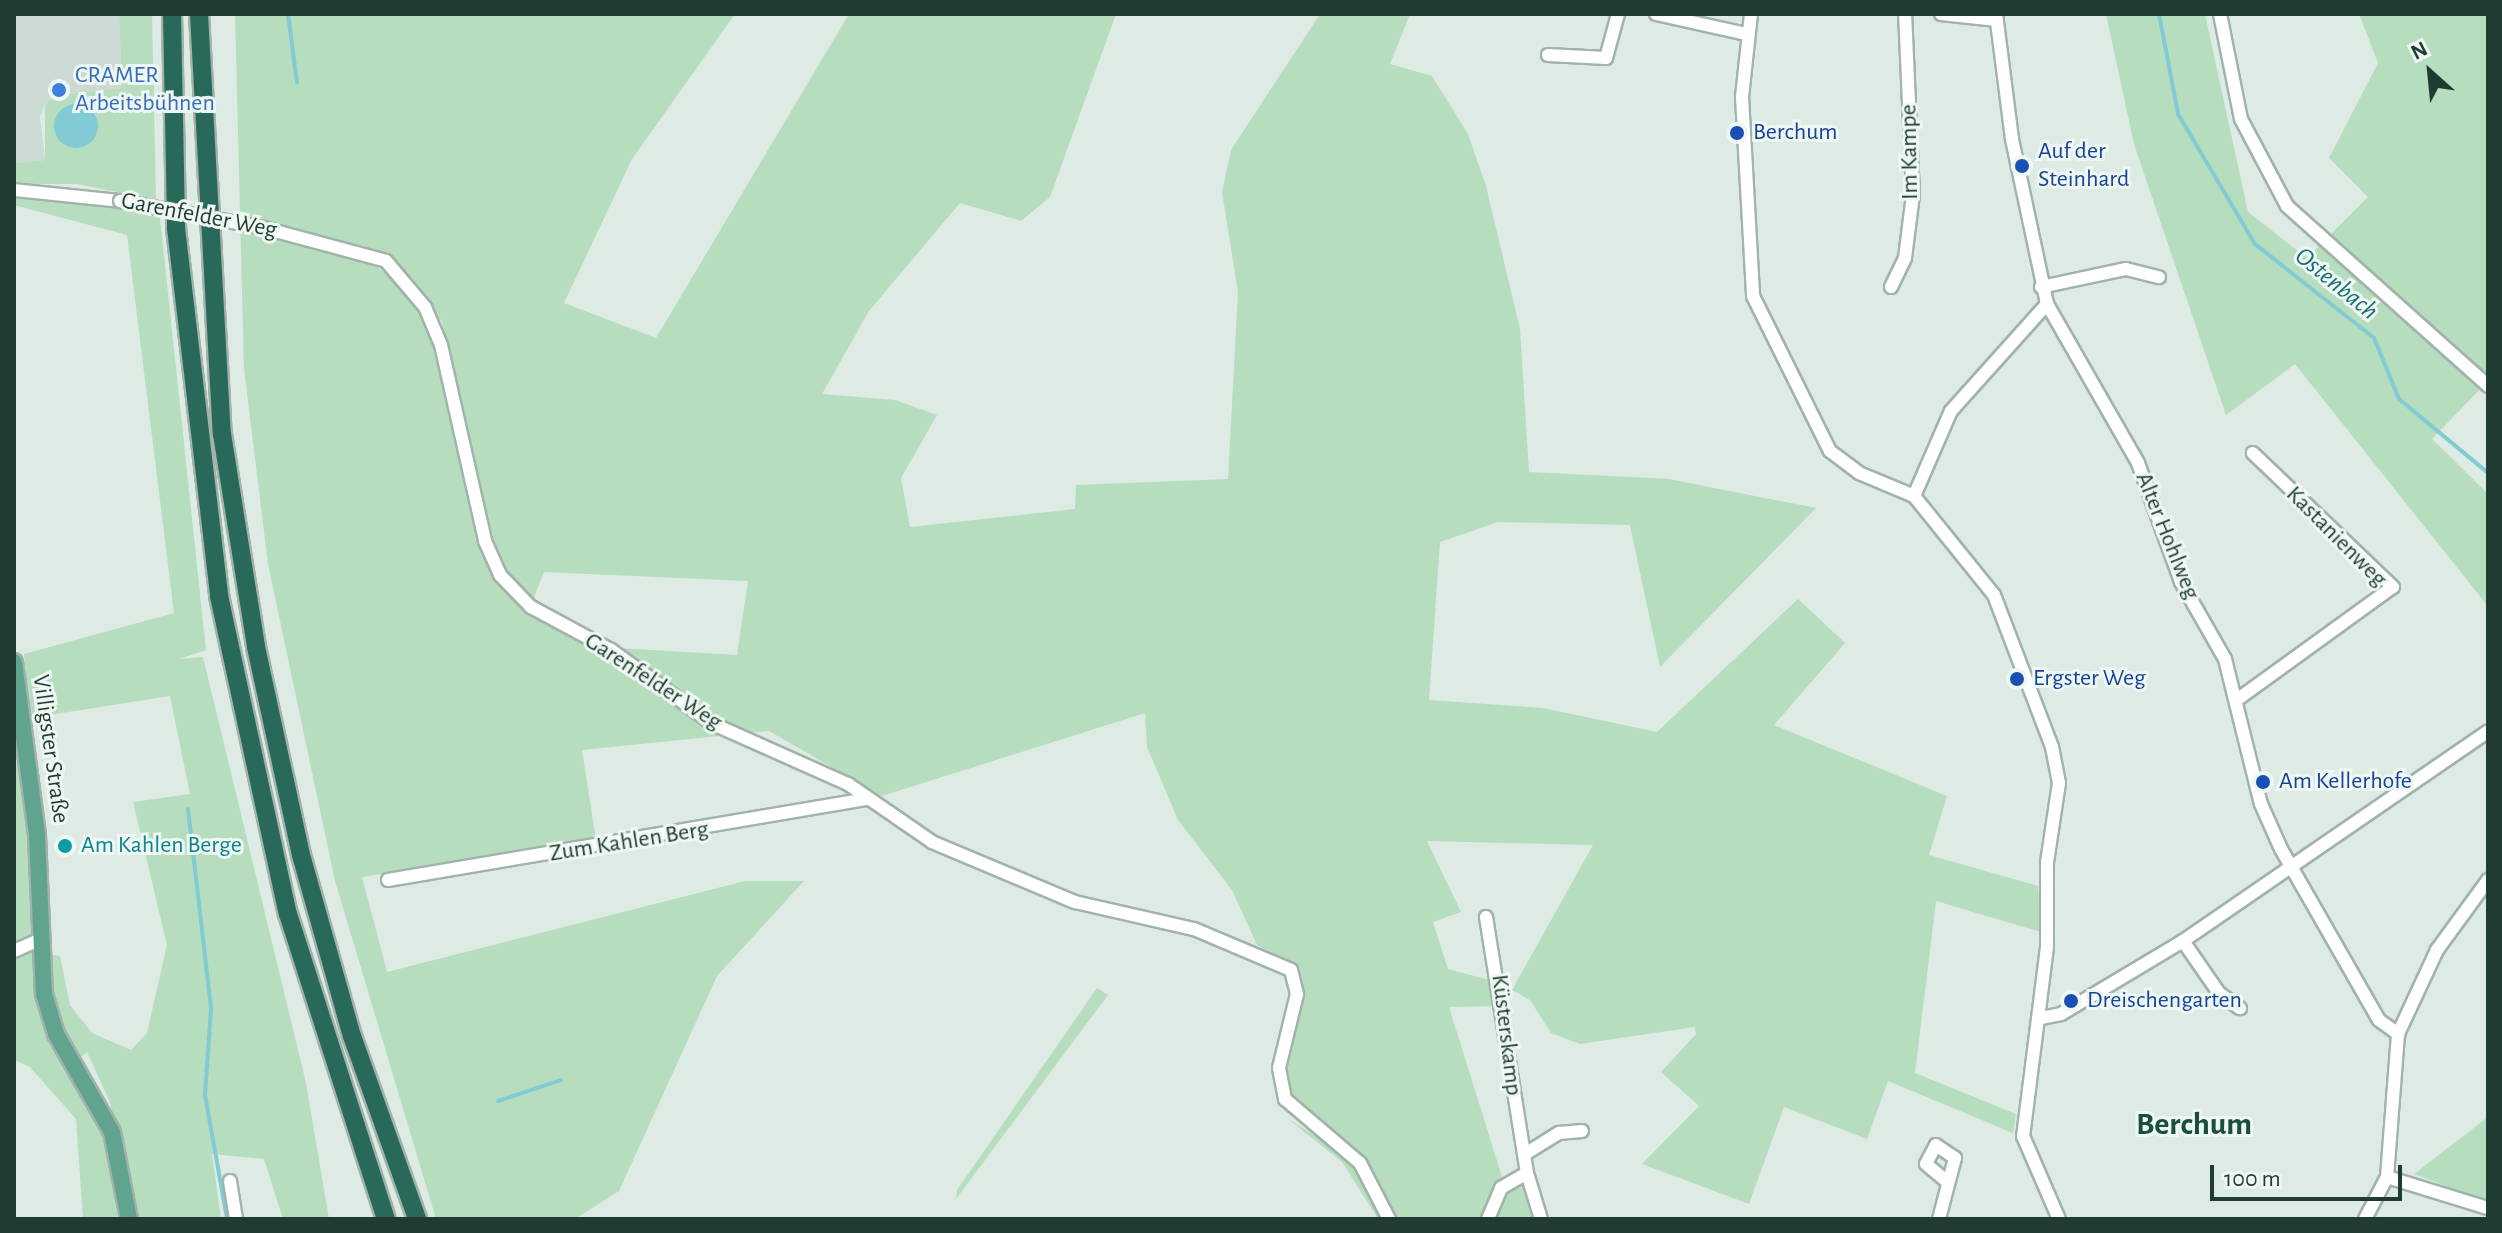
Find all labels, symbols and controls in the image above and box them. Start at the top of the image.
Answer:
north arrow [2390,32,2470,112]
text: N [2407,37,2431,64]
place label: CRAMER Arbeitsbühnen [75,62,215,118]
marker: CRAMER Arbeitsbühnen [50,81,68,99]
street label: Im Kampe [1895,104,1925,200]
place label: Berchum [1753,119,1837,147]
marker: Berchum [1728,124,1746,142]
place label: Auf der Steinhard [2038,138,2129,194]
marker: Auf der Steinhard [2013,157,2031,175]
street label: Garenfelder Weg [119,187,279,245]
water label: Ostenbach [2288,241,2384,327]
street label: Alter Hohlweg [2128,468,2206,604]
street label: Kastanienweg [2280,481,2392,593]
street label: Garenfelder Weg [579,627,727,737]
place label: Ergster Weg [2033,665,2146,693]
marker: Ergster Weg [2008,670,2026,688]
street label: Villigster Straße [25,673,75,825]
place label: Am Kellerhofe [2279,768,2412,796]
marker: Am Kellerhofe [2254,773,2272,791]
street label: Zum Kahlen Berg [548,815,710,869]
place label: Am Kahlen Berge [81,832,242,860]
marker: Am Kahlen Berge [56,837,74,855]
street label: Küsterskamp [1484,973,1528,1097]
place label: Dreischengarten [2087,987,2242,1015]
marker: Dreischengarten [2062,992,2080,1010]
district label: Berchum [2136,1105,2252,1143]
scale bar [2214,1149,2406,1199]
text: 100 m [2224,1167,2281,1191]

